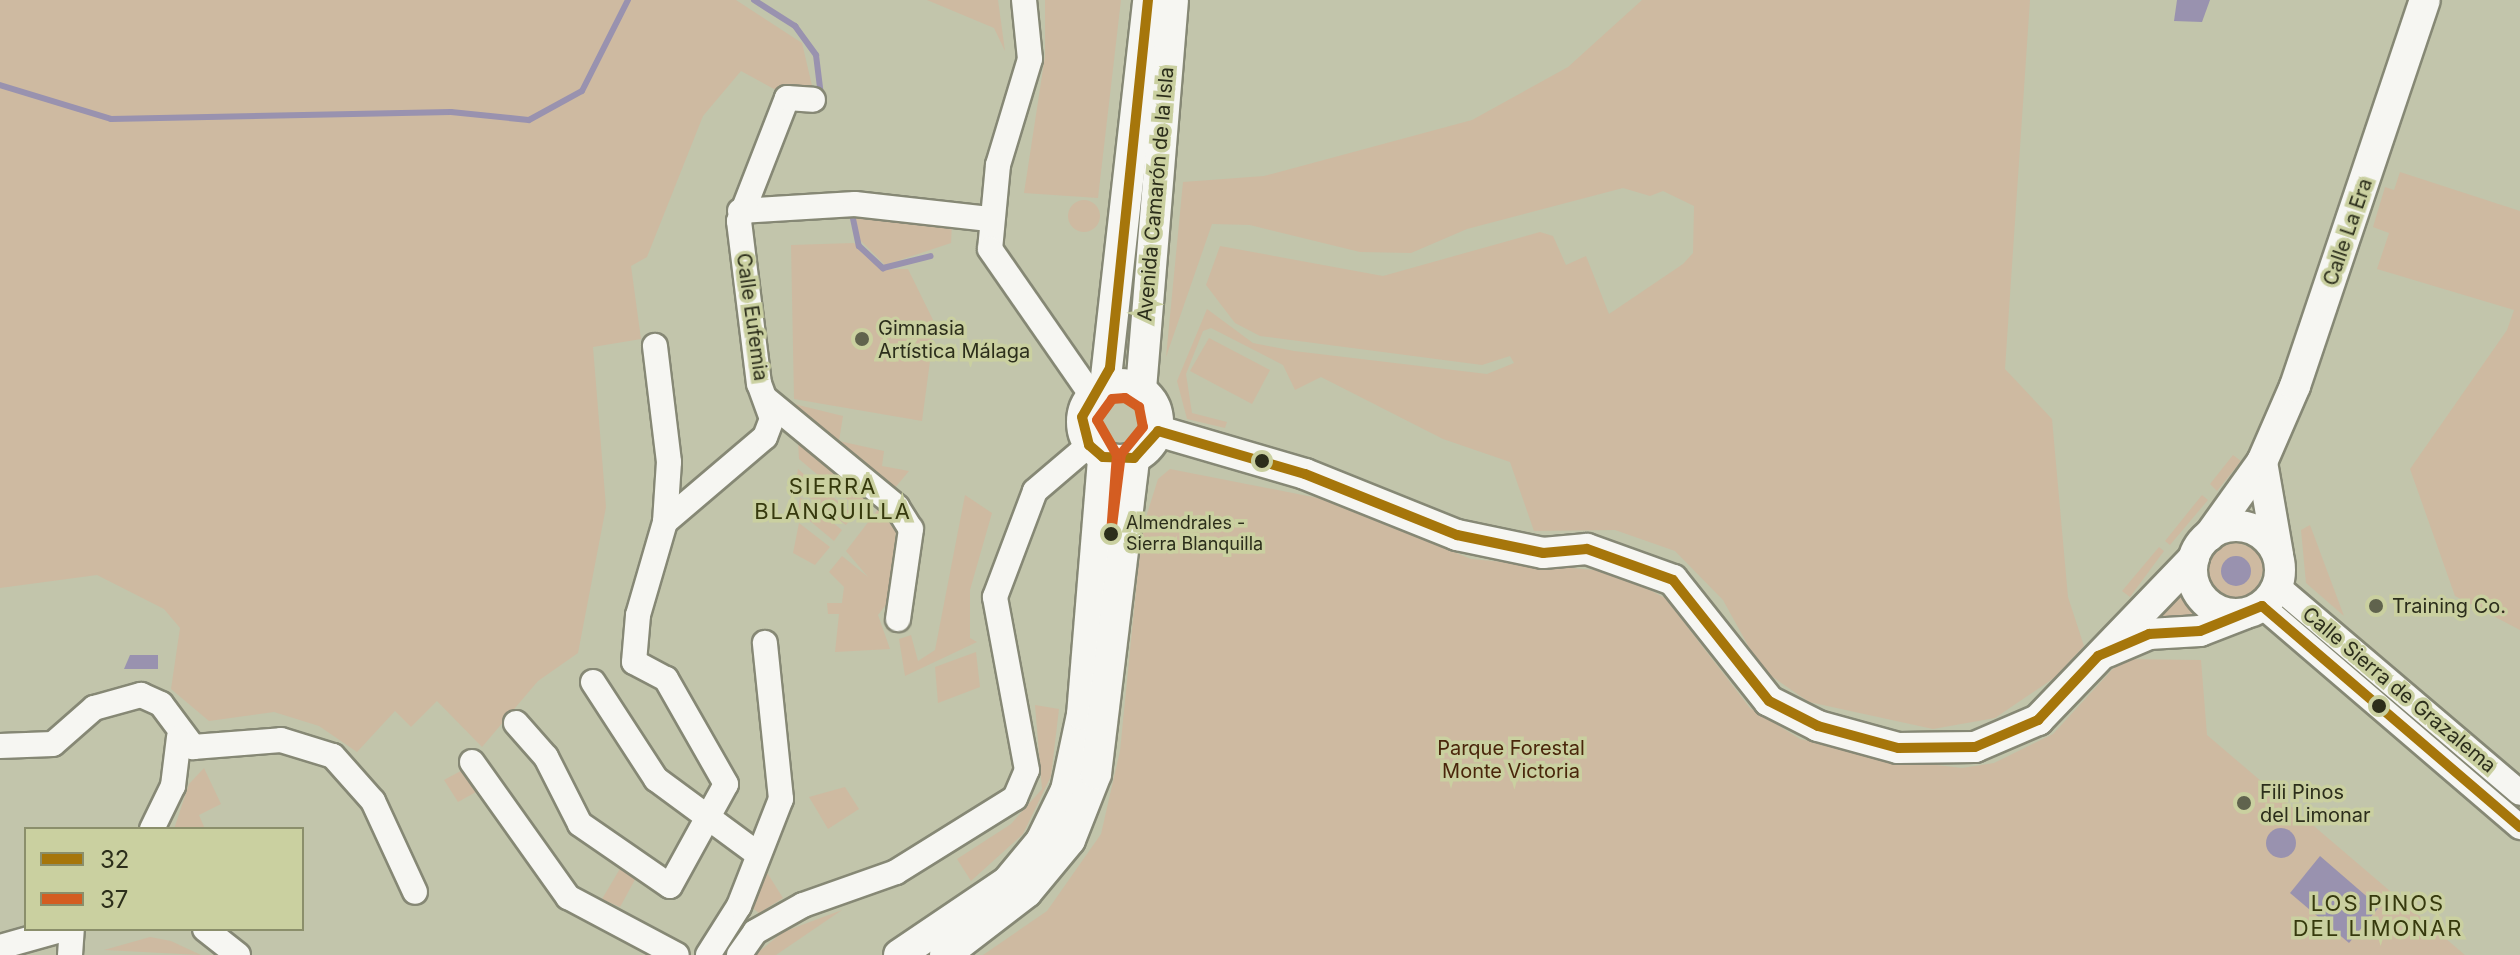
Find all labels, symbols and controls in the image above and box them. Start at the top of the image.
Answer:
street label: Avenida Camarón de la Isla [1133,66,1179,322]
street label: Calle La Era [2318,175,2378,289]
street label: Calle Eufemia [731,252,773,382]
place label: Gimnasia Artística Málaga [878,316,1030,363]
marker: Gimnasia Artística Málaga [853,330,871,348]
unlabelled marker [1254,453,1270,469]
district label: SIERRA BLANQUILLA [754,473,912,524]
place label: Almendrales - Sierra Blanquilla [1126,513,1263,556]
marker: Almendrales - Sierra Blanquilla [1103,526,1119,542]
place label: Training Co. [2392,594,2506,618]
marker: Training Co. [2367,597,2385,615]
street label: Calle Sierra de Grazalema [2297,602,2501,778]
unlabelled marker [2371,698,2387,714]
park label: Parque Forestal Monte Victoria [1437,736,1585,783]
place label: Fili Pinos del Limonar [2260,780,2371,827]
marker: Fili Pinos del Limonar [2235,794,2253,812]
legend [24,827,304,931]
text: 32 [100,845,129,874]
text: 37 [100,885,128,914]
district label: LOS PINOS DEL LIMONAR [2293,890,2463,942]

